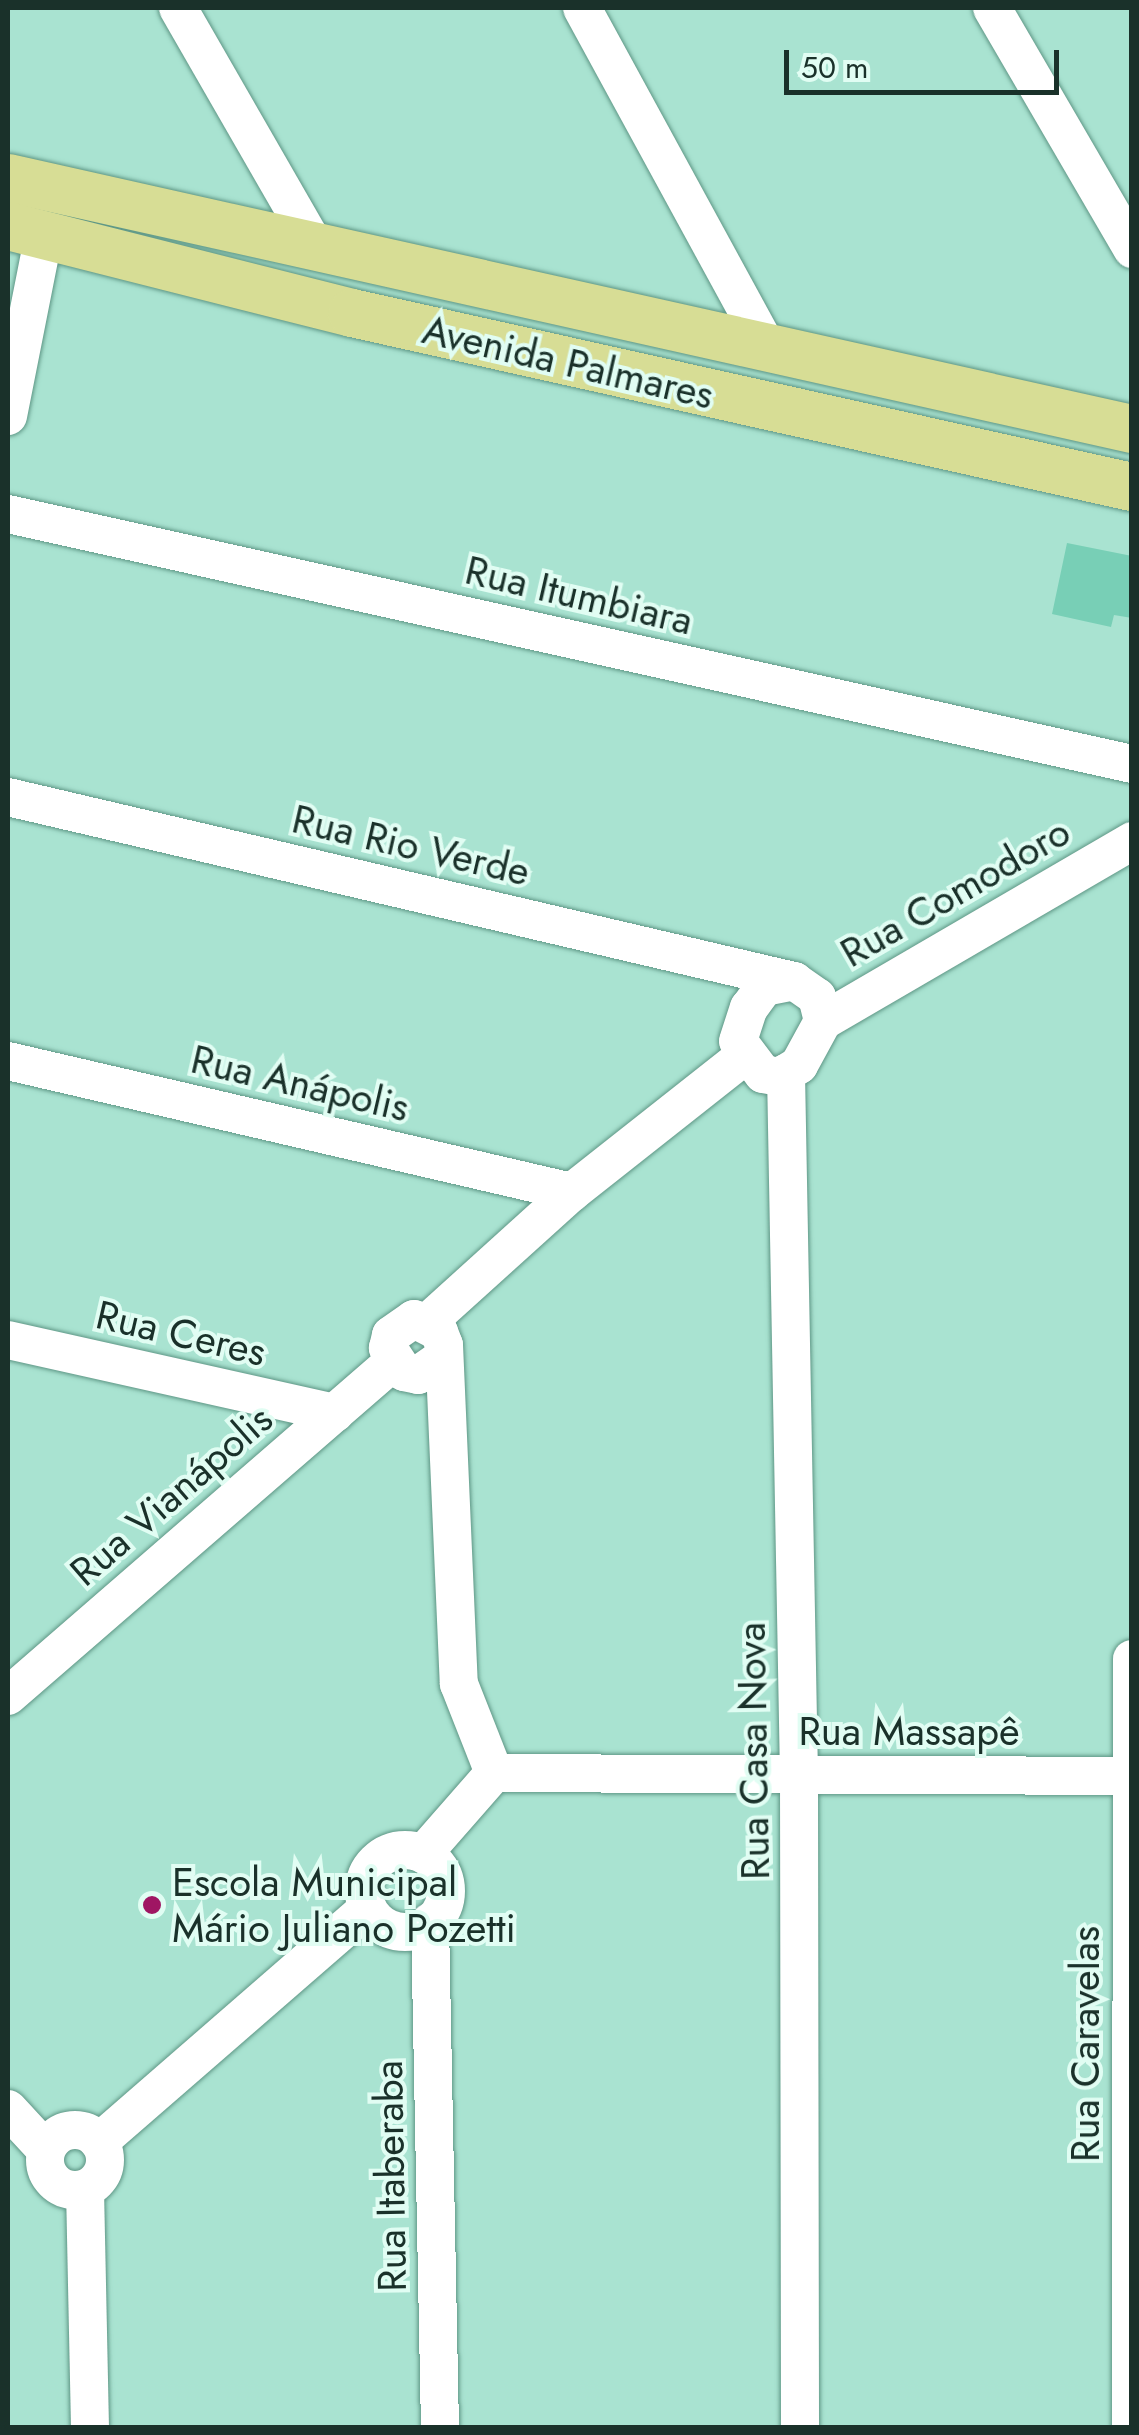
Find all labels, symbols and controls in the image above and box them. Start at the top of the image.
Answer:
scale bar [789,30,1064,92]
text: 50 m [801,46,868,89]
street label: Avenida Palmares [418,305,718,419]
street label: Rua Itumbiara [461,546,697,644]
street label: Rua Rio Verde [288,794,534,896]
street label: Rua Comodoro [832,807,1078,977]
street label: Rua Anápolis [187,1035,413,1131]
street label: Rua Ceres [92,1290,270,1376]
street label: Rua Vianápolis [60,1394,282,1596]
street label: Rua Casa Nova [727,1622,779,1880]
street label: Rua Massapê [798,1707,1020,1755]
place label: Escola Municipal Mário Juliano Pozetti [172,1858,516,1952]
marker: Escola Municipal Mário Juliano Pozetti [141,1894,163,1916]
street label: Rua Caravelas [1061,1926,1109,2162]
street label: Rua Itaberaba [364,2060,416,2292]

